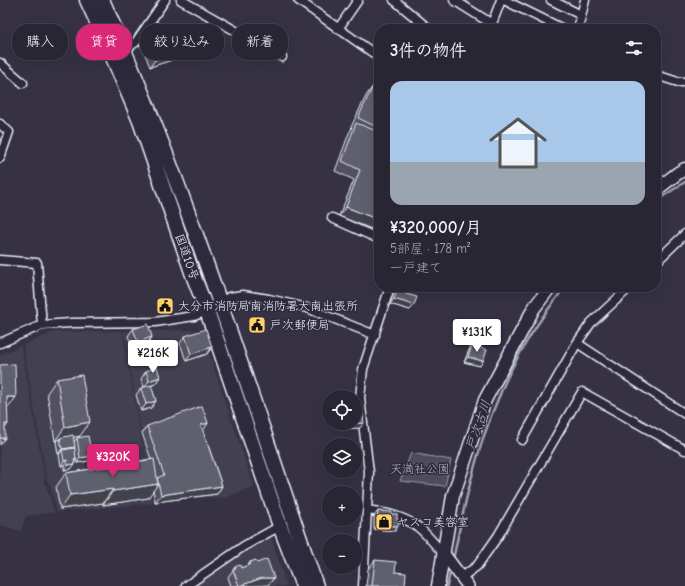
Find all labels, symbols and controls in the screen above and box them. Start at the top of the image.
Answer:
chip: 購入 [12,24,68,60]
chip: 賃貸 [76,24,132,60]
chip: 絞り込み [140,24,224,60]
chip: 新着 [232,24,288,60]
icon: filters [623,37,645,59]
text: 3件の物件 [390,41,466,60]
icon: home [482,107,554,179]
text: ¥320,000/月 [390,218,482,237]
street label: 国道10号 [172,232,202,282]
text: 5部屋 · 178 m² [390,241,470,256]
text: 一戸建て [390,260,442,275]
public building icon: 大分市消防局南消防署大南出張所 [155,296,175,316]
place label: 大分市消防局南消防署大南出張所 [178,299,358,313]
public building icon: 戸次郵便局 [247,315,267,335]
place label: 戸次郵便局 [270,318,330,332]
pin: ¥131K [449,319,505,353]
text: ¥131K [462,324,492,339]
pin: ¥216K [125,340,181,374]
text: ¥216K [137,345,169,360]
map controls [322,390,362,574]
button: locate [322,390,362,430]
water label: 戸次古川 [462,398,494,452]
button: layers [322,438,362,478]
pin: ¥320K [85,444,141,478]
text: ¥320K [96,449,130,464]
park label: 天満社公園 [390,462,450,476]
button: + [322,486,362,526]
shop icon: ヤスコ美容室 [374,512,394,532]
place label: ヤスコ美容室 [397,515,469,529]
button: − [322,534,362,574]

